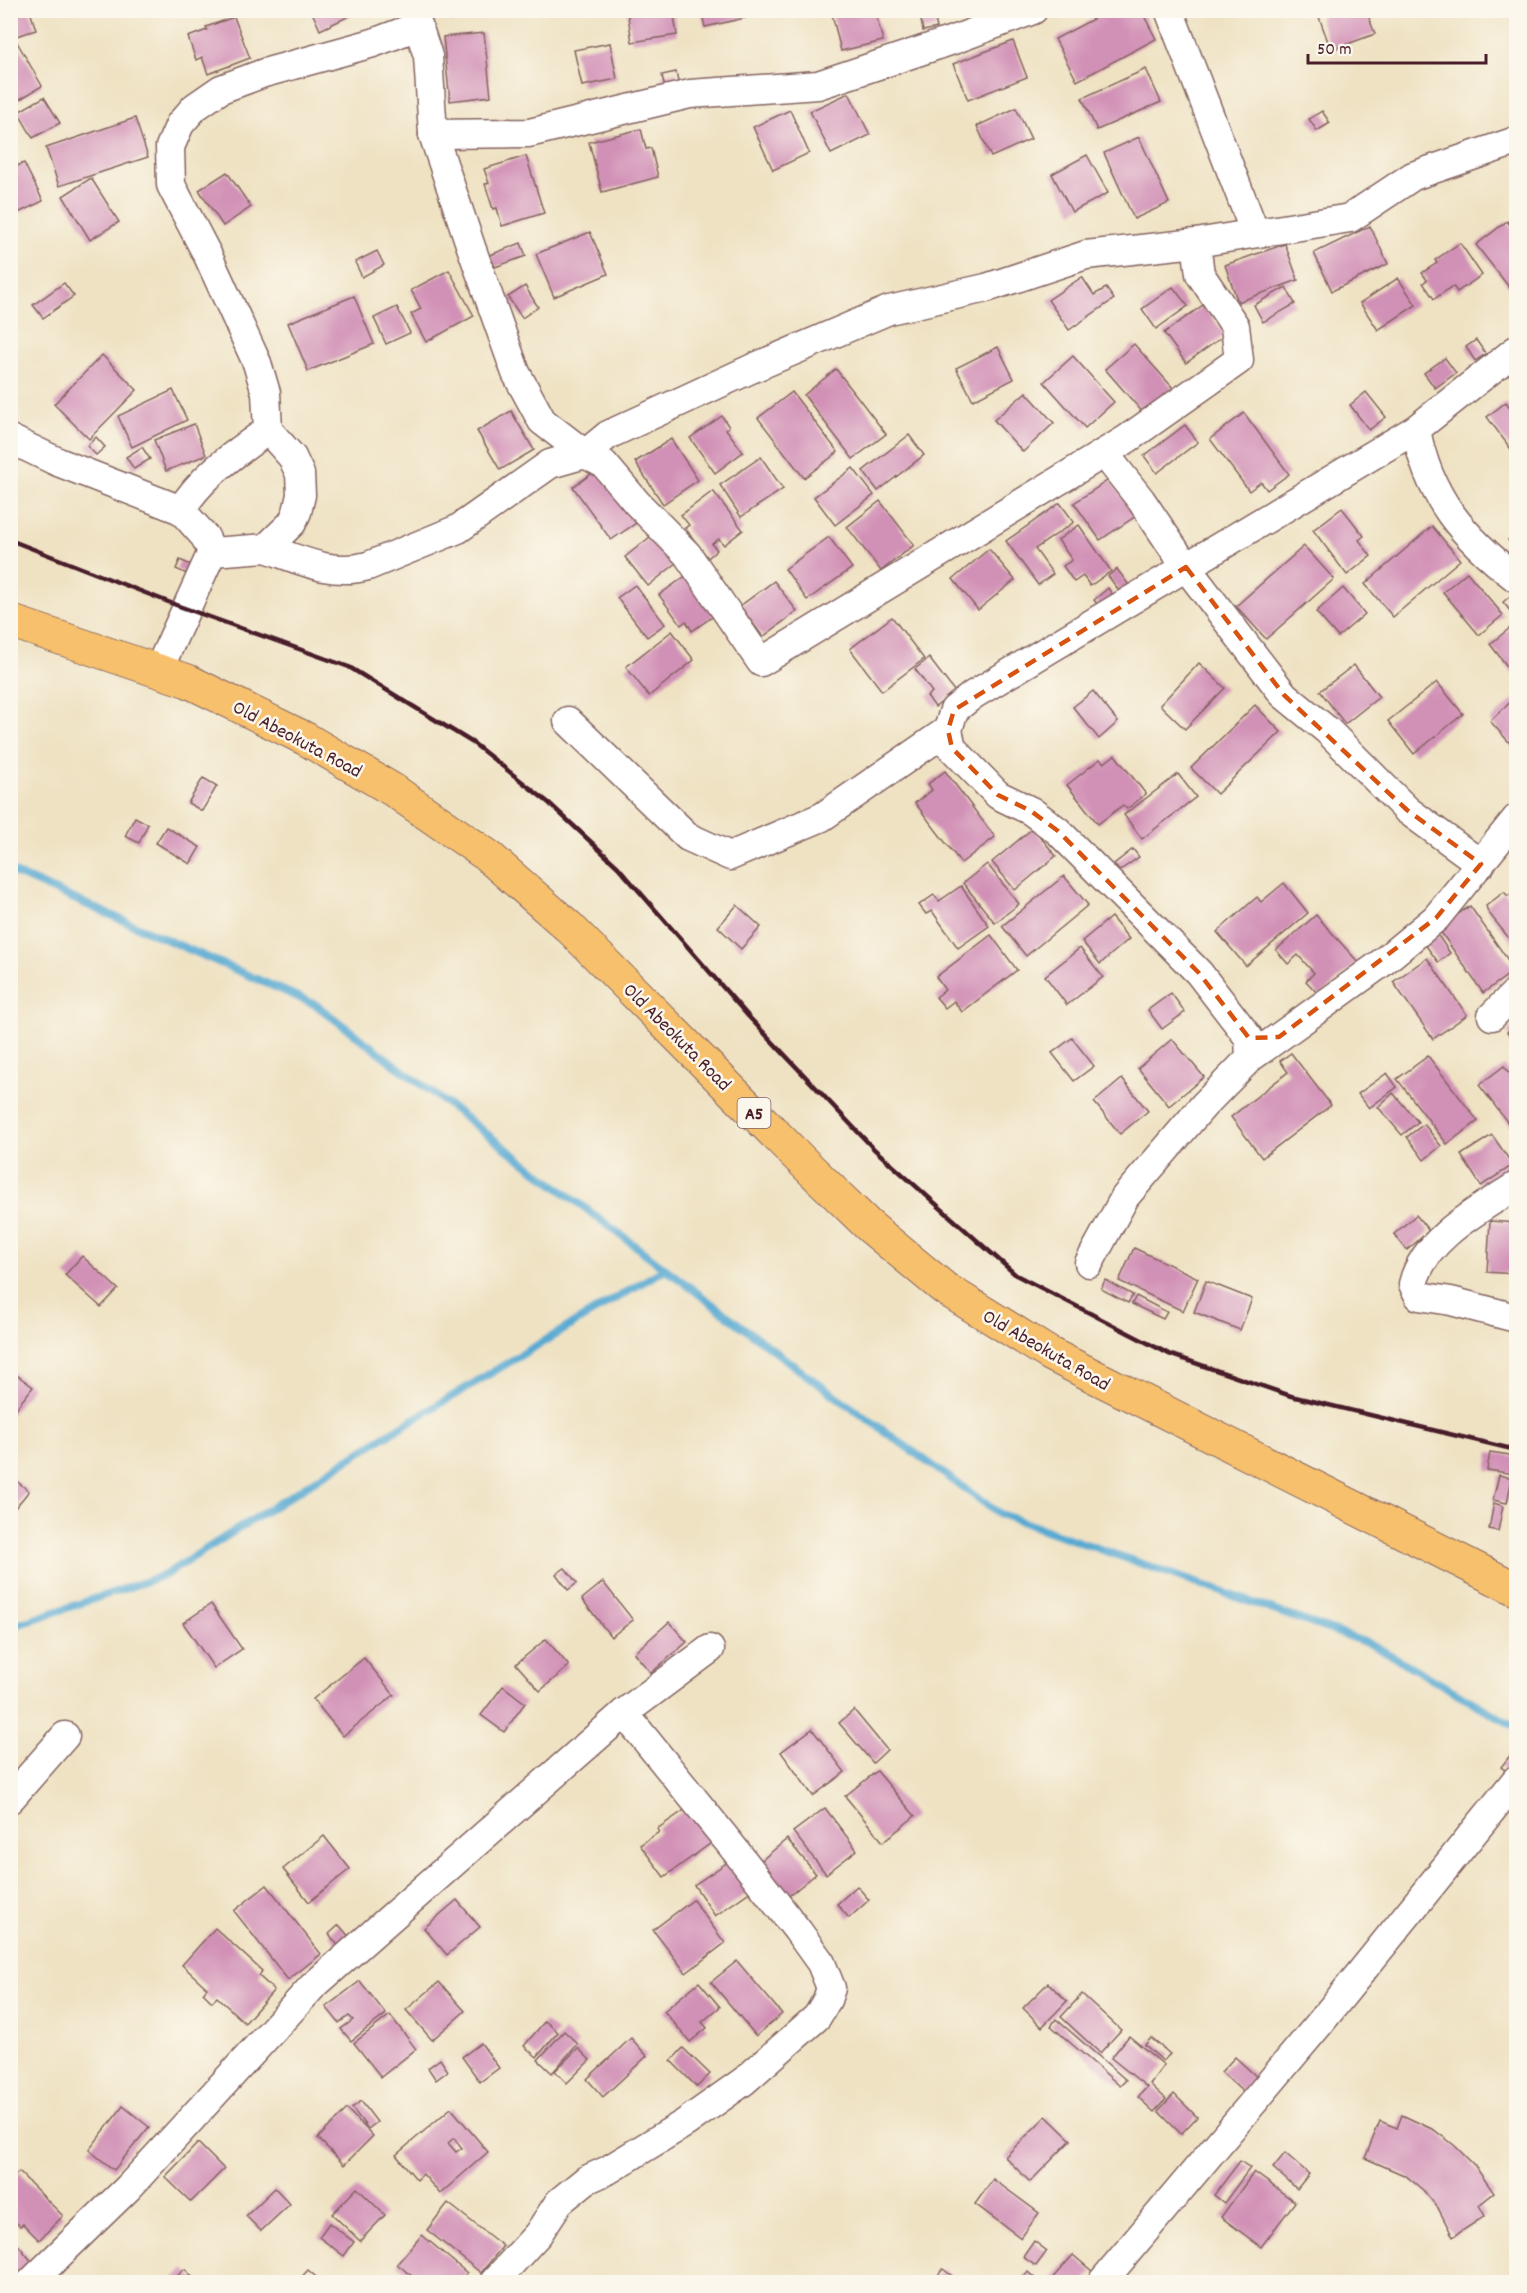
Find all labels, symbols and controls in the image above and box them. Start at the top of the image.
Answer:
scale bar [1308,27,1486,65]
text: 50 m [1317,38,1352,63]
street label: Old Abeokuta Road [227,695,366,787]
street label: Old Abeokuta Road [615,978,736,1099]
road number: A5 [738,1098,771,1128]
street label: Old Abeokuta Road [977,1304,1114,1399]

